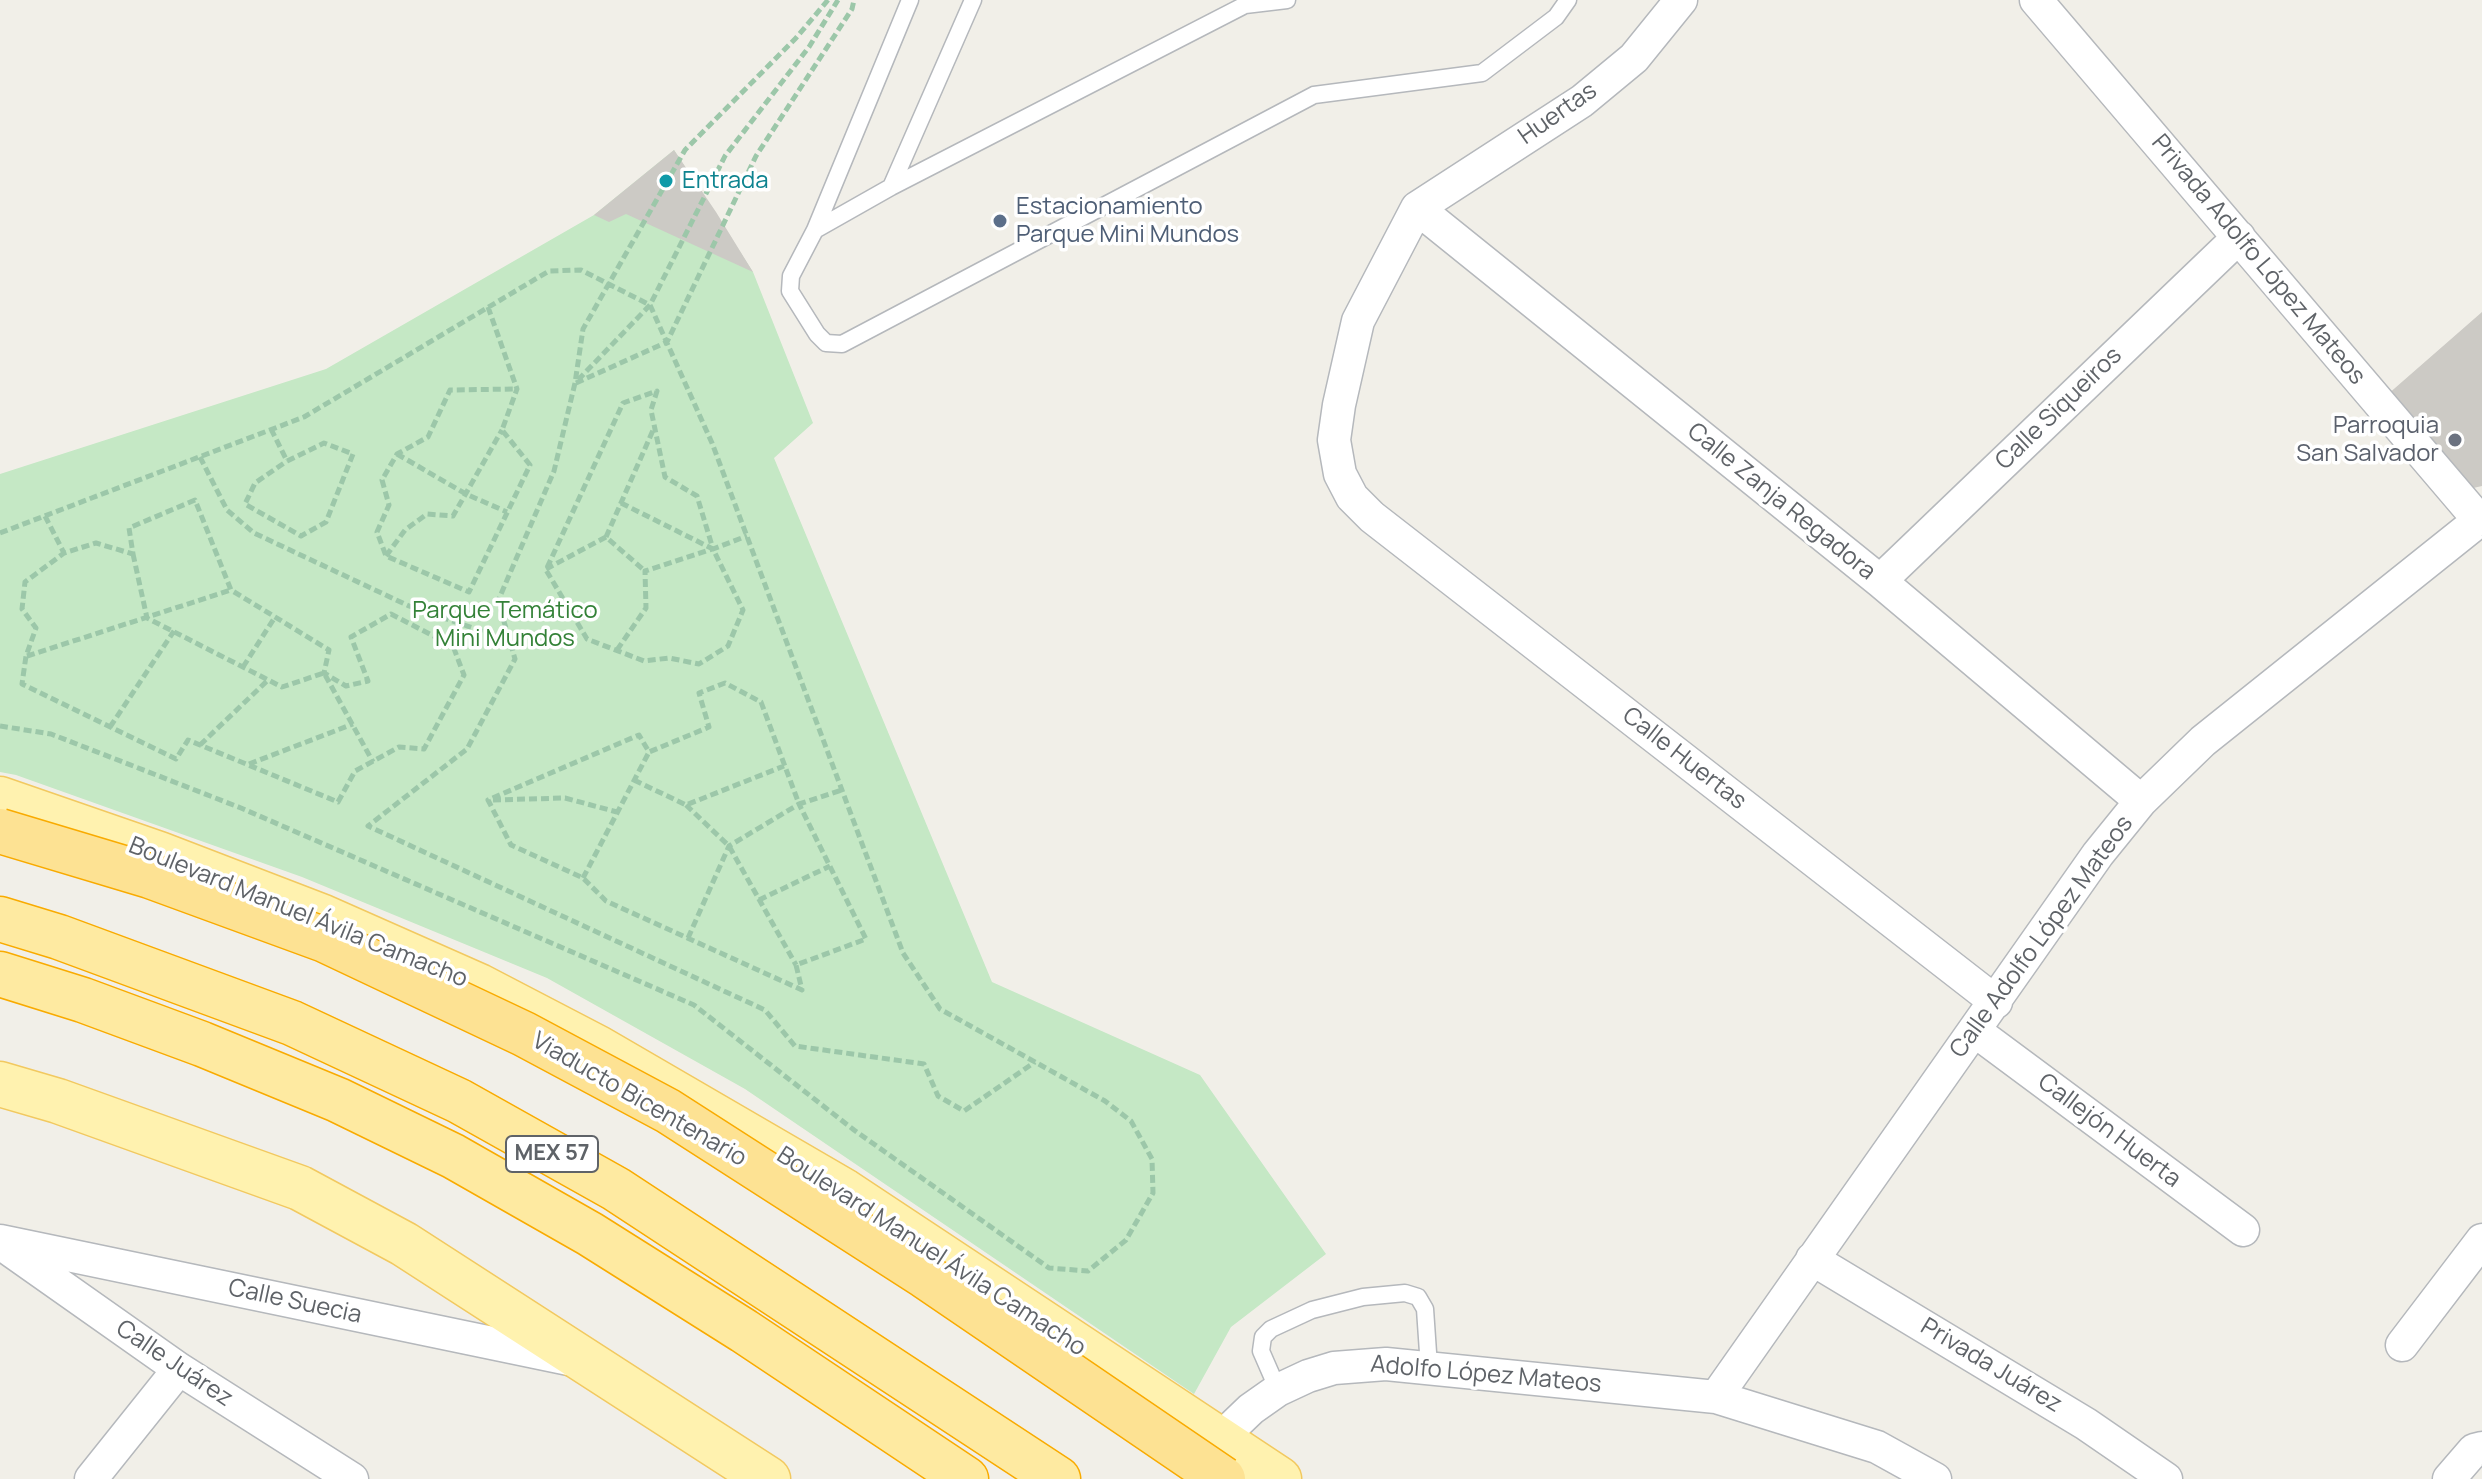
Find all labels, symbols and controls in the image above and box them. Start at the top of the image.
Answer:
street label: Huertas [1513,77,1603,151]
street label: Privada Adolfo López Mateos [2145,129,2371,391]
place label: Entrada [682,167,769,195]
marker: Entrada [657,172,675,190]
place label: Estacionamiento Parque Mini Mundos [1016,193,1239,249]
marker: Estacionamiento Parque Mini Mundos [991,212,1009,230]
street label: Calle Siqueiros [1990,342,2128,476]
place label: Parroquia San Salvador [2296,412,2439,468]
street label: Calle Zanja Regadora [1681,417,1881,587]
marker: Parroquia San Salvador [2446,431,2464,449]
park label: Parque Temático Mini Mundos [412,597,598,653]
street label: Calle Huertas [1616,702,1752,816]
street label: Calle Adolfo López Mateos [1944,810,2140,1064]
street label: Boulevard Manuel Ávila Camacho [124,832,472,994]
street label: Viaducto Bicentenario [527,1027,751,1173]
street label: Callejón Huerta [2032,1068,2186,1194]
road number: MEX 57 [506,1136,598,1172]
street label: Boulevard Manuel Ávila Camacho [771,1141,1091,1363]
street label: Calle Suecia [226,1274,364,1330]
street label: Privada Juárez [1915,1313,2067,1419]
street label: Calle Juárez [110,1314,238,1414]
street label: Adolfo López Mateos [1369,1351,1603,1399]

